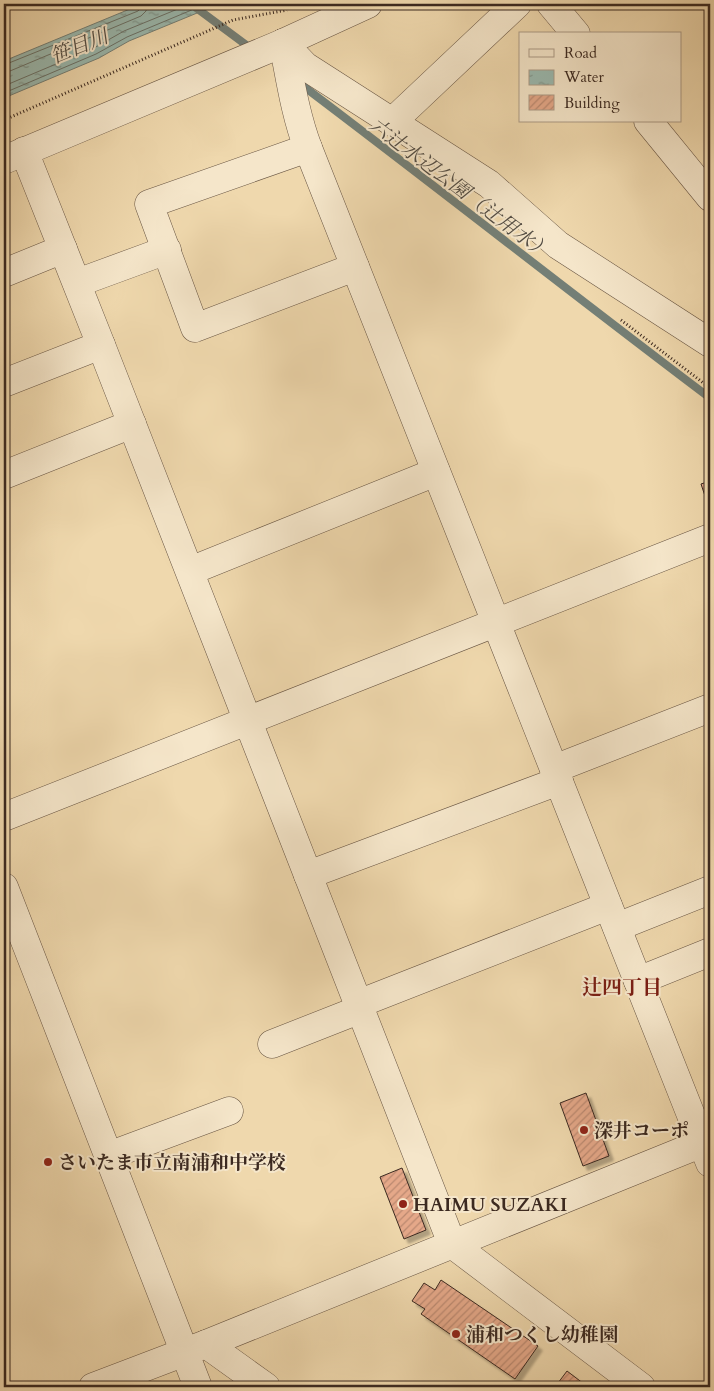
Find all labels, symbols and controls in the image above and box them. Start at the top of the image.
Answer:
water label: 笹目川 [46,22,114,70]
legend [519,32,682,122]
text: Road [564,43,597,63]
text: Water [563,67,605,87]
text: Building [564,93,620,113]
water label: 六辻水辺公園（辻用水） [364,111,556,265]
district label: 辻四丁目 [582,974,662,1001]
place label: 深井コーポ [594,1118,689,1144]
marker: 深井コーポ [578,1124,590,1136]
place label: さいたま市立南浦和中学校 [58,1150,286,1176]
marker: さいたま市立南浦和中学校 [42,1156,54,1168]
place label: HAIMU SUZAKI [413,1192,567,1218]
marker: HAIMU SUZAKI [397,1198,409,1210]
place label: 浦和つくし幼稚園 [466,1322,618,1348]
marker: 浦和つくし幼稚園 [450,1328,462,1340]

